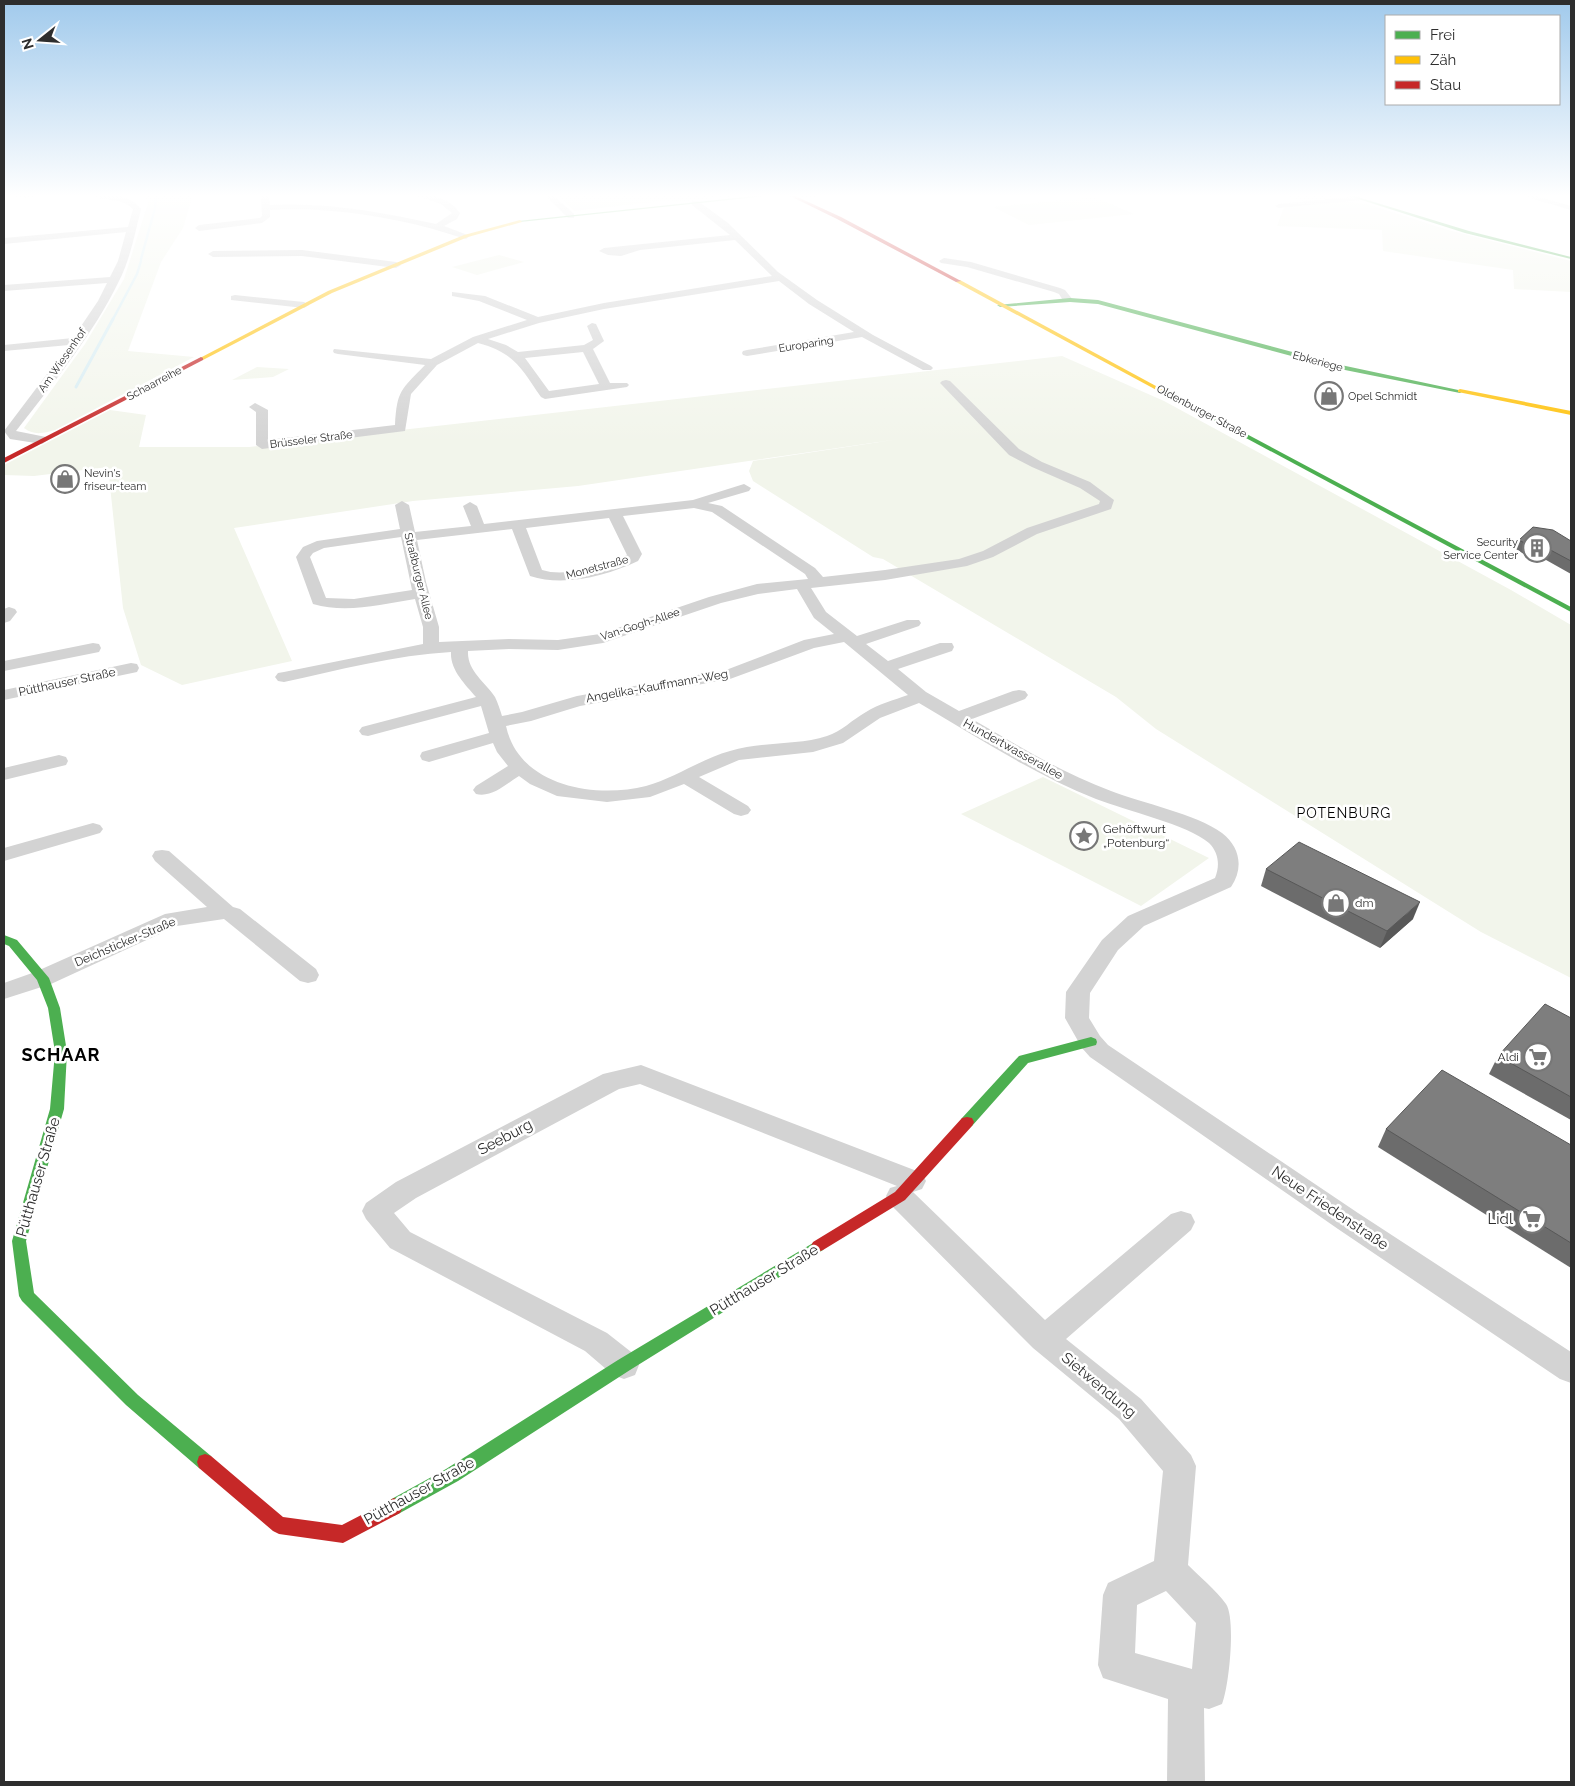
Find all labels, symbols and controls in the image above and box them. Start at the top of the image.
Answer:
north arrow [15,15,65,65]
legend [1385,15,1560,105]
text: Frei [1430,26,1455,44]
text: N [18,36,37,51]
text: Zäh [1430,51,1456,69]
text: Stau [1430,76,1461,94]
street label: Am Wiesenhof [36,326,89,395]
street label: Europaring [778,334,835,355]
street label: Ebkeriege [1291,349,1345,375]
street label: Schaarreihe [125,363,184,403]
shop icon: Opel Schmidt [1314,381,1344,411]
street label: Oldenburger Straße [1154,382,1250,441]
place label: Opel Schmidt [1348,390,1417,403]
street label: Brüsseler Straße [269,428,354,451]
shop icon: Nevin's friseur-team [50,464,80,494]
place label: Nevin's friseur-team [84,467,146,493]
street label: Straßburger Allee [401,531,436,621]
building icon: Security Service Center [1522,533,1552,563]
place label: Security Service Center [1443,536,1518,562]
street label: Monetstraße [565,553,630,582]
street label: Van-Gogh-Allee [599,605,682,643]
street label: Pütthauser Straße [17,665,117,699]
street label: Angelika-Kauffmann-Weg [585,667,729,705]
street label: Hundertwasserallee [961,716,1065,782]
district label: POTENBURG [1297,805,1391,821]
place icon: Gehöftwurt „Potenburg“ [1069,821,1099,851]
place label: Gehöftwurt „Potenburg“ [1103,822,1169,850]
shop icon: dm [1321,888,1351,918]
place label: dm [1355,896,1374,910]
street label: Deichsticker-Straße [72,914,178,970]
supermarket icon: Aldi [1523,1042,1553,1072]
district label: SCHAAR [22,1044,100,1065]
place label: Aldi [1498,1050,1519,1064]
street label: Pütthauser Straße [12,1115,64,1239]
street label: Seeburg [475,1115,535,1159]
street label: Neue Friedenstraße [1268,1162,1392,1254]
supermarket icon: Lidl [1517,1204,1547,1234]
place label: Lidl [1488,1210,1514,1228]
street label: Pütthauser Straße [706,1240,822,1319]
street label: Sietwendung [1058,1349,1140,1421]
street label: Pütthauser Straße [361,1453,477,1529]

